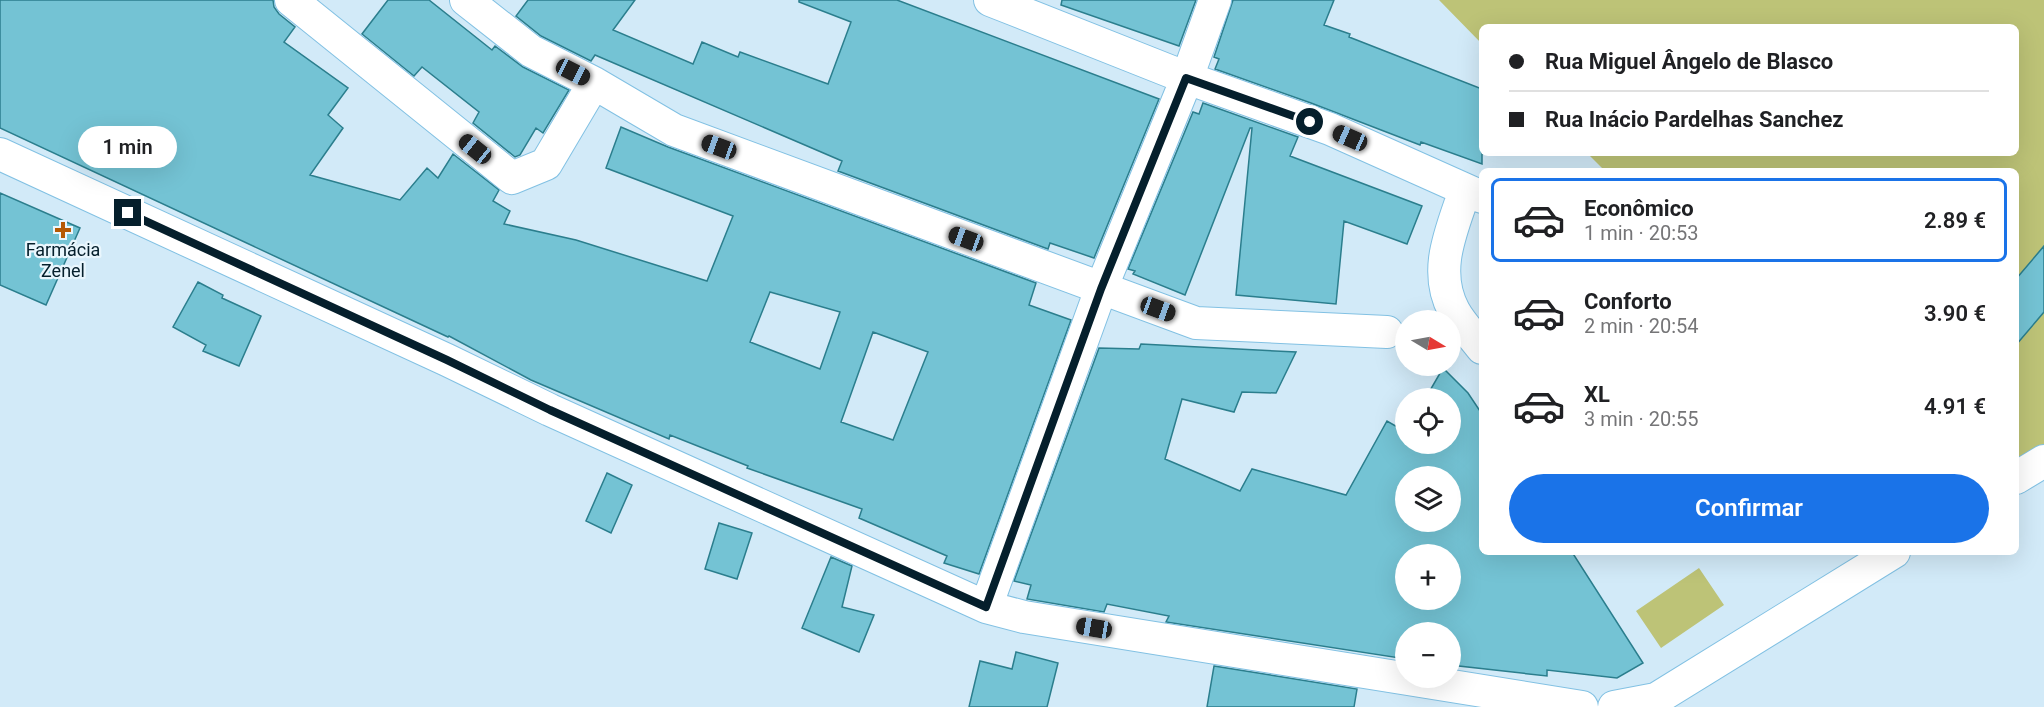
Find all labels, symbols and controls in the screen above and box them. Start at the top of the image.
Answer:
text: Rua Miguel Ângelo de Blasco [1545,49,1833,74]
car [553,56,593,88]
text: Rua Inácio Pardelhas Sanchez [1545,107,1844,132]
route start [1296,108,1323,135]
car [1330,122,1370,154]
callout: 1 min [78,126,178,168]
car [455,131,495,167]
car [699,132,739,162]
text: 1 min [102,135,153,159]
icon: car [1512,193,1566,247]
text: Econômico [1584,196,1694,221]
route end [114,199,141,226]
text: 2.89 € [1924,208,1986,233]
text: 1 min · 20:53 [1584,221,1699,245]
marker: Farmácia Zenel [56,223,70,237]
car [946,224,986,254]
place label: Farmácia Zenel [26,239,100,281]
icon: car [1512,286,1566,340]
text: Conforto [1584,289,1672,314]
car [1138,294,1178,324]
text: 3.90 € [1924,301,1986,326]
north arrow [1395,310,1461,376]
map controls [1395,310,1461,688]
text: 2 min · 20:54 [1584,314,1699,338]
icon: car [1512,379,1566,433]
text: XL [1584,382,1610,407]
button: locate [1395,388,1461,454]
text: 4.91 € [1924,394,1986,419]
text: 3 min · 20:55 [1584,407,1699,431]
button: layers [1395,466,1461,532]
button: Confirmar [1509,474,1989,543]
button: + [1395,544,1461,610]
car [1075,616,1113,640]
button: − [1395,622,1461,688]

